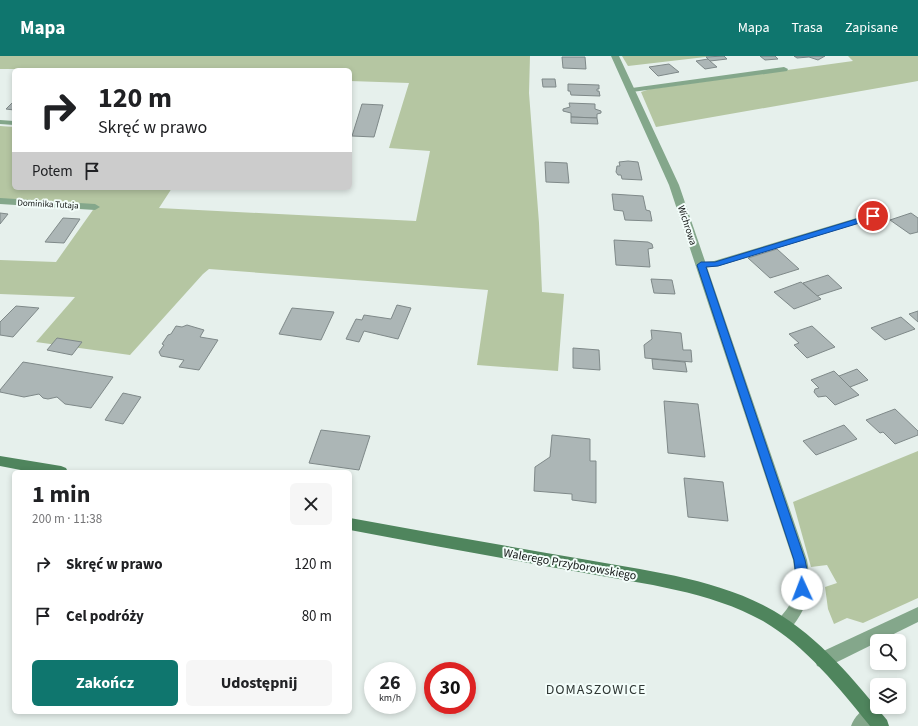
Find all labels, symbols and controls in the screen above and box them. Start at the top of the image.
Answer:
text: Mapa [20,15,65,42]
text: Mapa [738,18,770,38]
text: Trasa [792,18,823,38]
text: Zapisane [845,18,898,38]
text: 120 m [98,78,172,118]
icon: right [32,84,84,136]
text: Skręć w prawo [98,115,207,140]
icon: arrive [81,160,103,182]
text: Potem [32,161,73,182]
street label: Dominika Tutaja [17,196,79,213]
pin [856,199,890,233]
street label: Wichrowa [674,204,700,247]
icon: arrive [862,205,884,227]
text: 1 min [32,477,90,512]
button: close [290,483,332,525]
text: 200 m · 11:38 [32,510,102,528]
street label: Walerego Przyborowskiego [502,544,638,585]
icon: right [32,553,54,575]
text: Skręć w prawo [66,554,163,575]
text: 120 m [294,554,332,575]
position arrow [781,568,823,610]
icon: arrive [32,605,54,627]
text: Cel podróży [66,606,144,627]
text: 80 m [302,606,332,627]
map controls [870,634,906,714]
button: search [870,634,906,670]
button: Zakończ [32,660,178,706]
button: Udostępnij [186,660,332,706]
speed limit sign: 30 [424,662,476,714]
text: 26 [379,669,401,697]
button: layers [870,678,906,714]
district label: DOMASZOWICE [546,680,646,700]
text: km/h [379,691,401,705]

